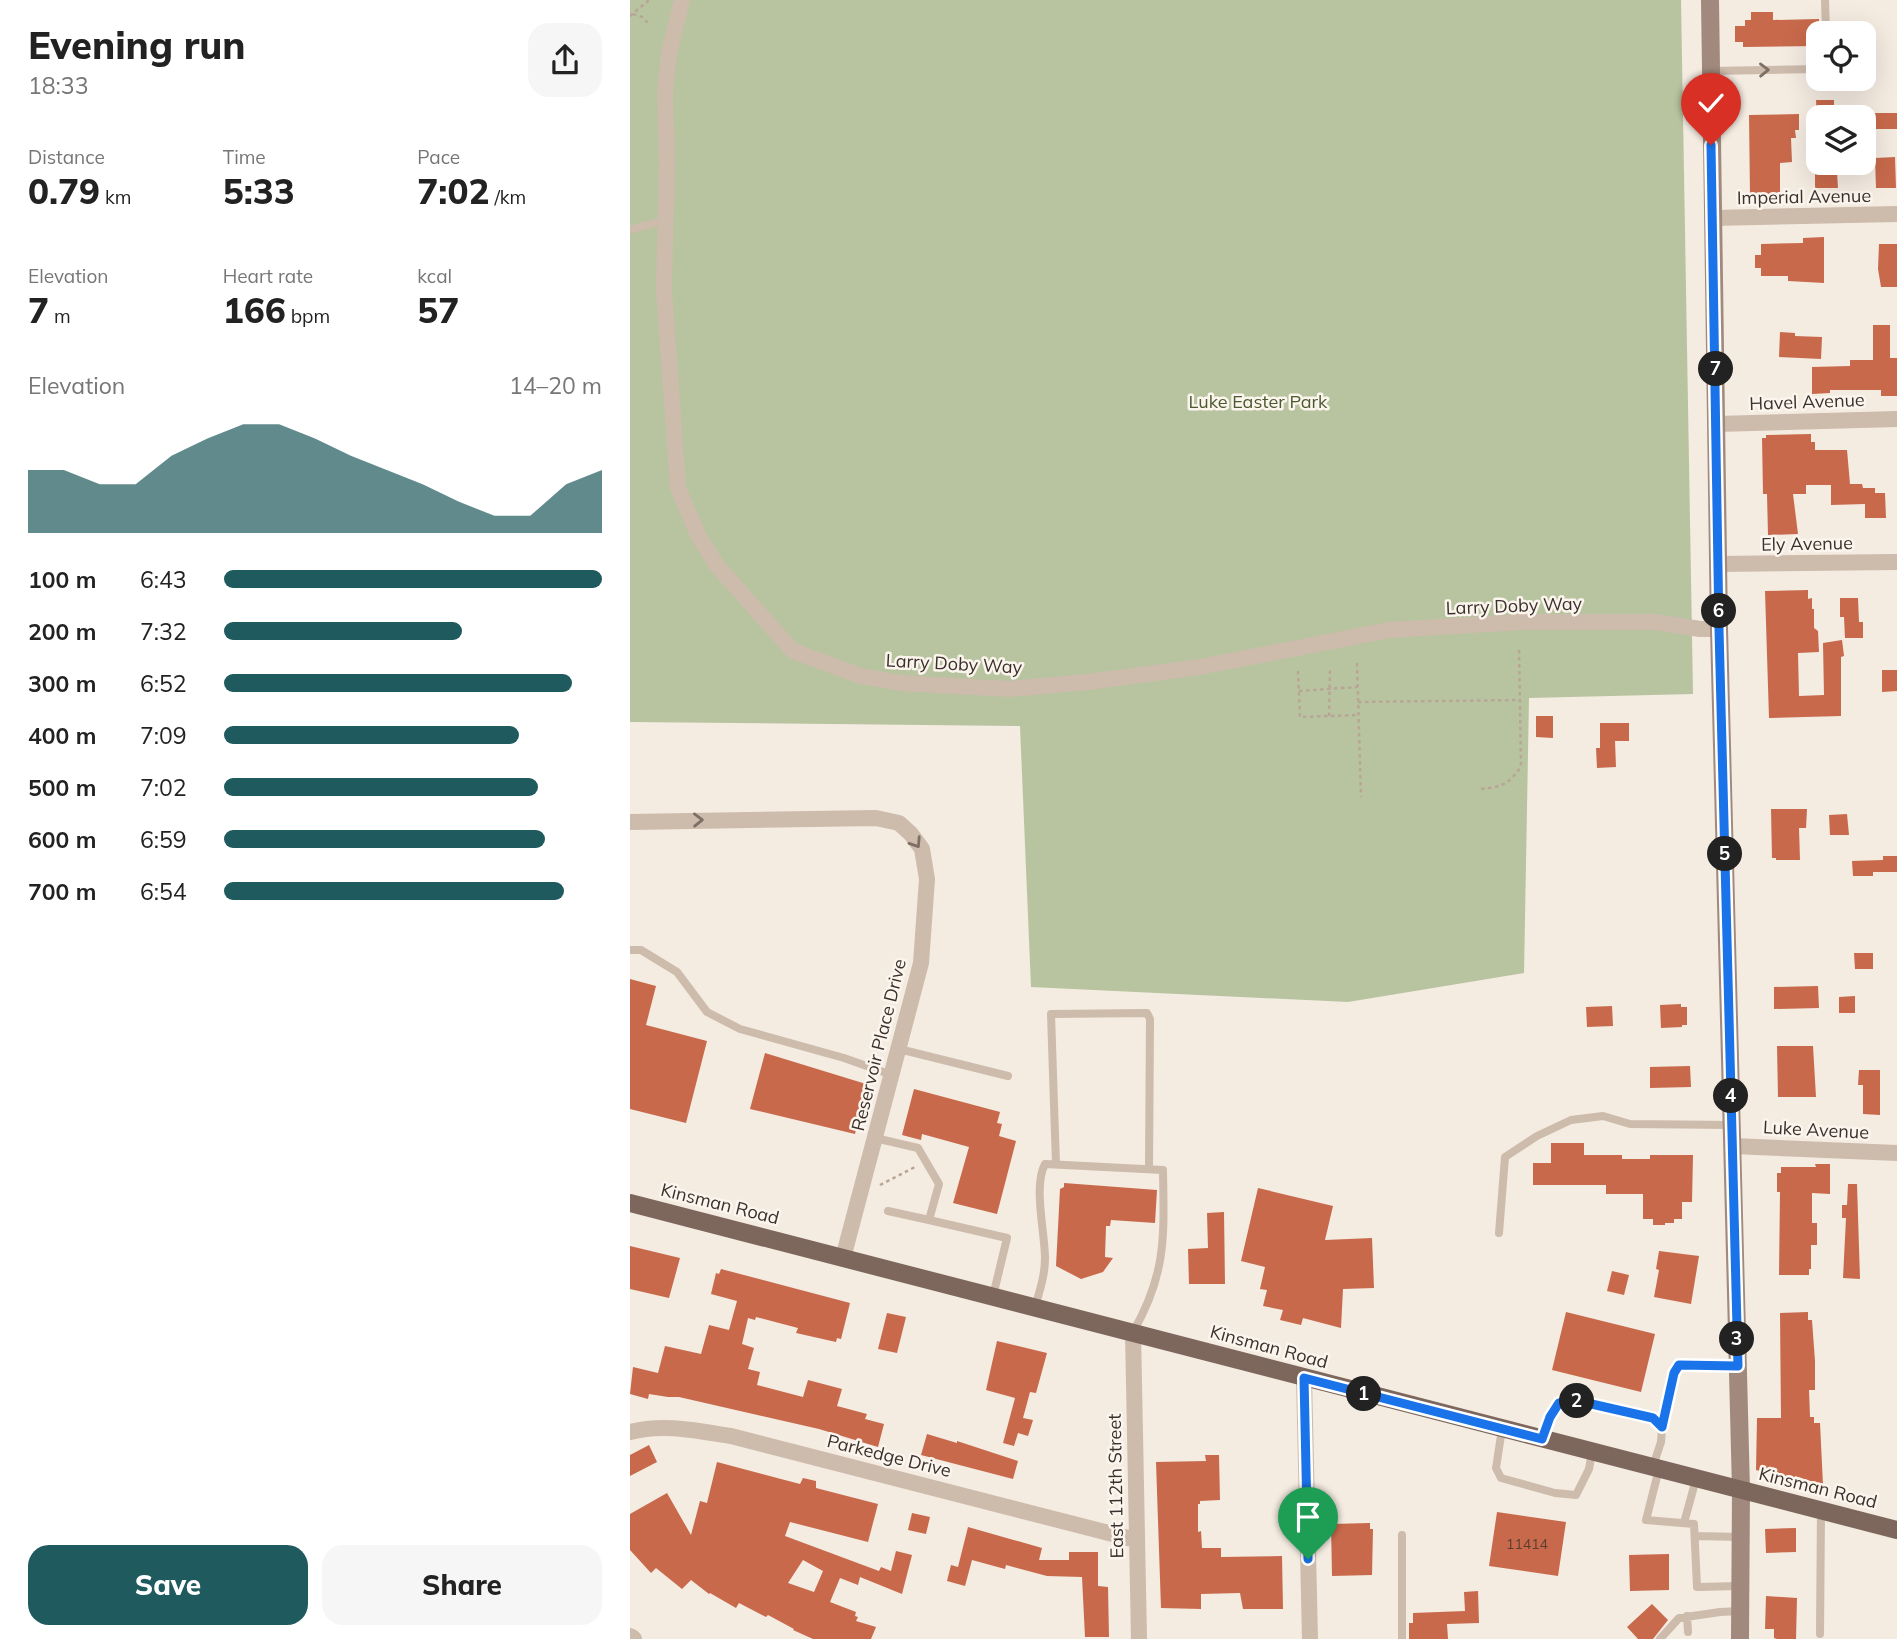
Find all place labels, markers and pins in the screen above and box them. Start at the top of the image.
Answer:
pin [1681,73,1741,145]
pin: 7 [1698,352,1734,386]
pin: 6 [1702,594,1736,628]
pin: 5 [1708,836,1742,872]
pin: 4 [1714,1078,1748,1114]
pin: 3 [1720,1322,1754,1356]
pin: 1 [1346,1376,1382,1412]
pin: 2 [1560,1384,1594,1418]
pin [1278,1487,1338,1559]

